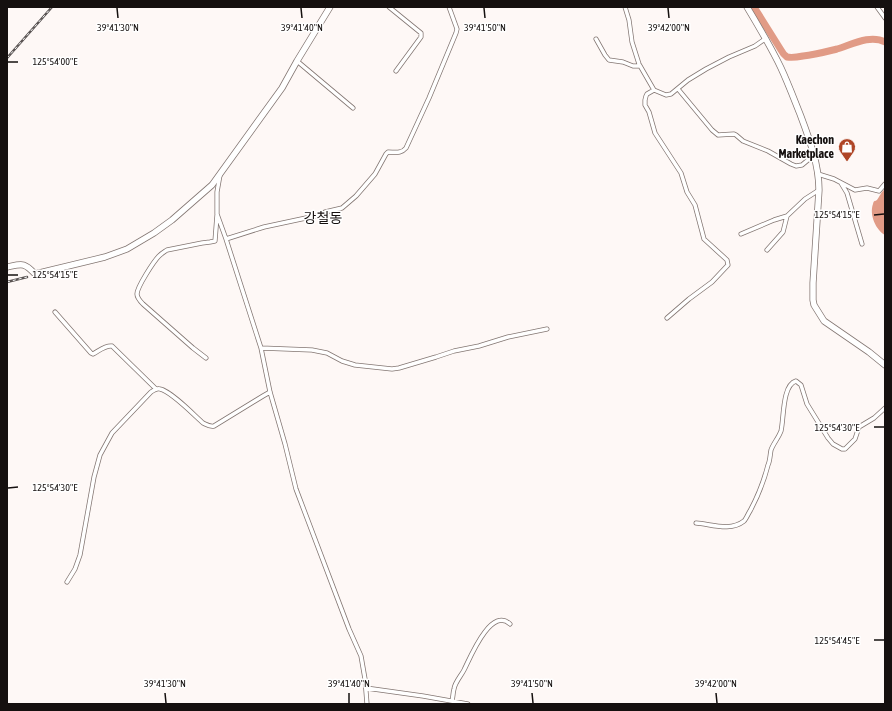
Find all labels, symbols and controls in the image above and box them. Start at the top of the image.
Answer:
text: 39°41'30"N [97,22,139,33]
text: 39°41'40"N [281,22,323,33]
text: 39°41'50"N [464,22,506,33]
text: 39°42'00"N [648,22,690,33]
text: 125°54'00"E [33,56,78,67]
place label: Kaechon Marketplace [779,133,835,161]
shop icon: Kaechon Marketplace [837,137,857,162]
text: 125°54'15"E [815,209,860,220]
district label: 강철동 [304,210,342,226]
text: 125°54'15"E [33,269,78,280]
text: 125°54'30"E [815,422,860,433]
text: 125°54'30"E [33,482,78,493]
text: 125°54'45"E [815,635,860,646]
text: 39°41'30"N [144,678,186,689]
text: 39°41'40"N [328,678,370,689]
text: 39°41'50"N [511,678,553,689]
text: 39°42'00"N [695,678,737,689]

